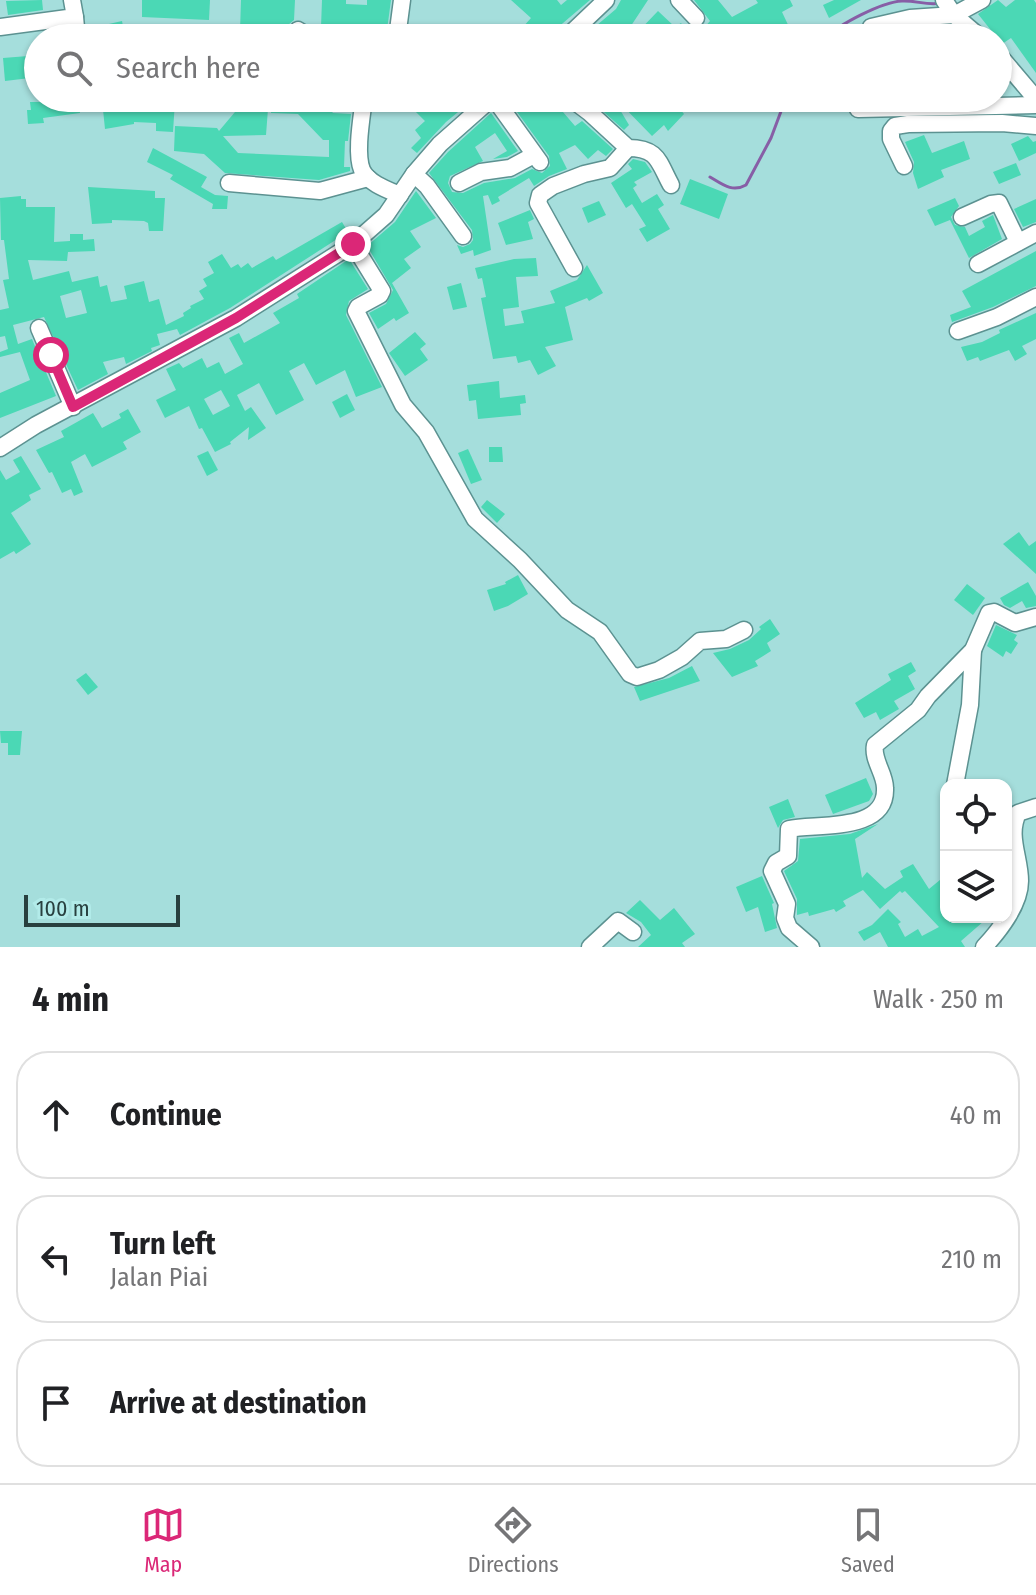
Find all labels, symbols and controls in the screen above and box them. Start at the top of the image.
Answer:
search box [24,24,1012,112]
icon: search [52,46,96,90]
text: Search here [116,50,261,86]
route end [335,226,371,262]
route start [33,337,69,373]
map controls [940,779,1012,923]
button: locate [940,779,1012,851]
button: layers [940,851,1012,923]
scale bar [24,891,180,927]
text: 100 m [36,895,90,922]
text: 4 min [32,979,109,1020]
text: Walk · 250 m [873,984,1004,1015]
icon: ahead [34,1093,78,1137]
text: Continue [110,1097,222,1133]
text: 40 m [950,1100,1002,1131]
text: Turn left [110,1226,216,1262]
icon: left [34,1237,78,1281]
text: 210 m [941,1244,1002,1275]
text: Jalan Piai [110,1262,208,1293]
icon: arrive [34,1381,78,1425]
text: Arrive at destination [110,1385,367,1421]
tab: Map [141,1503,185,1578]
tab: Directions [468,1503,559,1578]
tab: Saved [841,1503,895,1578]

